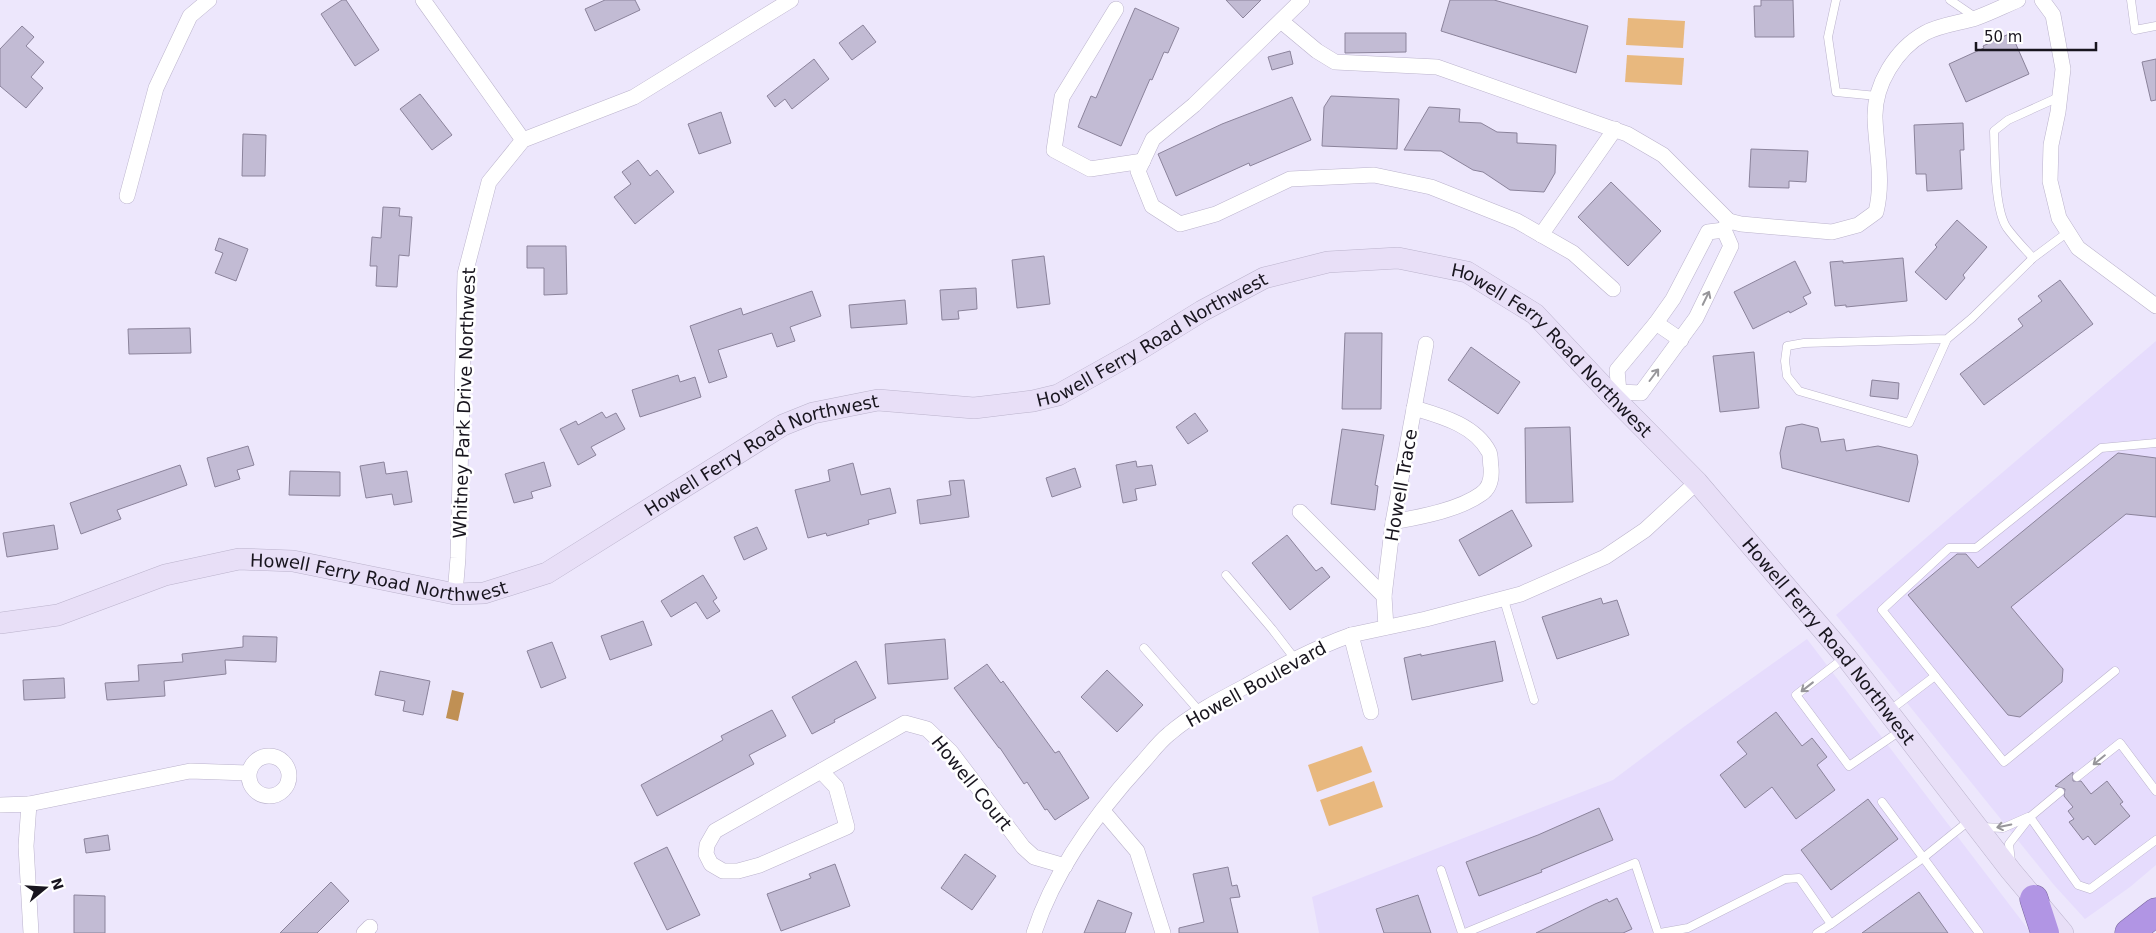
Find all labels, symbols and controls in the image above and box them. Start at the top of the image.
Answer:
scale bar [1976,20,2096,52]
text: 50 m [1984,28,2022,46]
street label: Howell Ferry Road Northwest [1450,259,1657,441]
street label: Whitney Park Drive Northwest [449,267,479,539]
street label: Howell Ferry Road Northwest [1034,268,1271,410]
one-way arrow [1702,291,1711,306]
one-way arrow [1649,369,1660,382]
street label: Howell Ferry Road Northwest [640,390,880,520]
street label: Howell Trace [1381,427,1421,543]
street label: Howell Ferry Road Northwest [1738,533,1920,748]
street label: Howell Ferry Road Northwest [250,549,510,605]
street label: Howell Boulevard [1182,637,1330,731]
one-way arrow [1801,681,1814,692]
street label: Howell Court [927,732,1017,834]
one-way arrow [2092,754,2105,766]
one-way arrow [1997,821,2013,831]
north arrow [20,863,70,913]
text: N [48,876,67,892]

